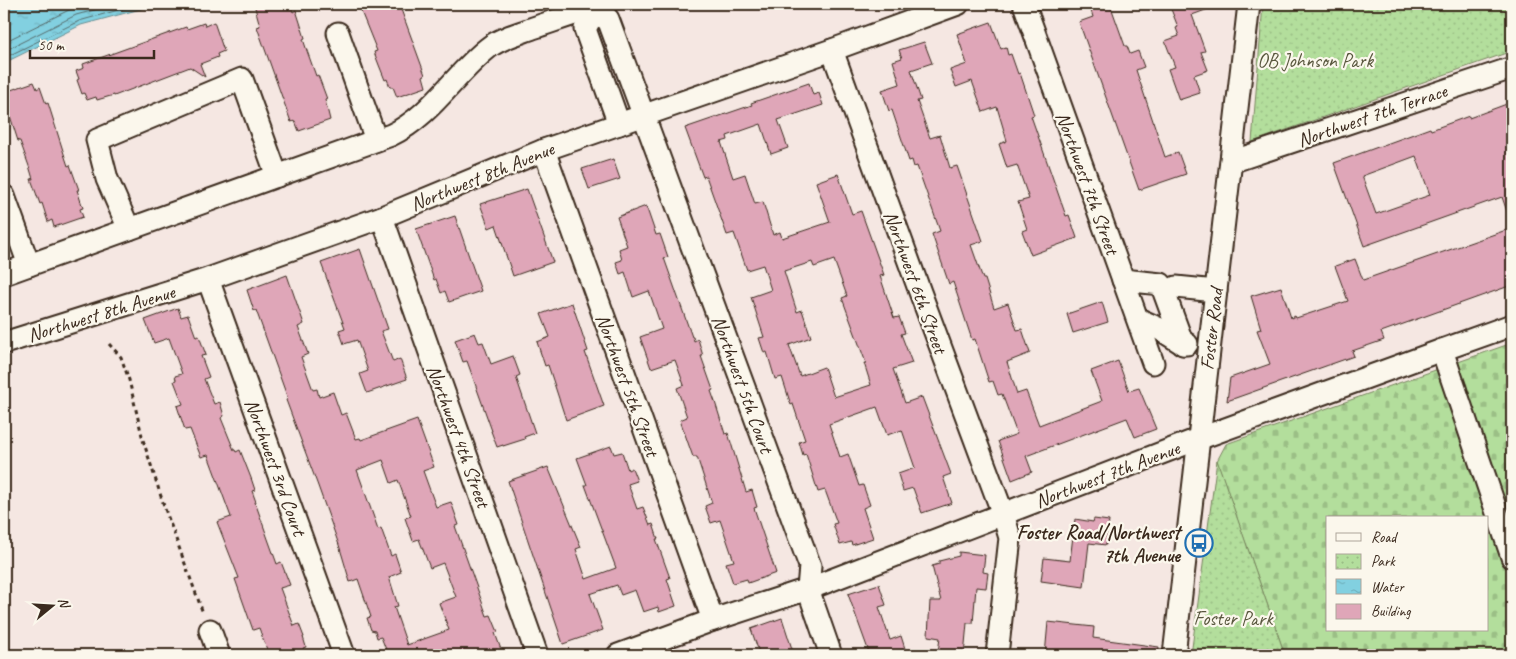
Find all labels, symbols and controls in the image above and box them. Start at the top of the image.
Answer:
scale bar [30,28,154,60]
text: 50 m [38,36,65,55]
park label: OB Johnson Park [1257,48,1374,73]
street label: Northwest 7th Terrace [1294,78,1452,153]
street label: Northwest 7th Street [1050,109,1126,260]
street label: Northwest 8th Avenue [407,136,559,217]
street label: Northwest 6th Street [878,208,954,359]
street label: Northwest 8th Avenue [24,279,179,348]
street label: Foster Road [1194,284,1229,371]
street label: Northwest 5th Street [590,311,666,462]
street label: Northwest 5th Court [706,312,780,458]
street label: Northwest 4th Street [421,362,497,513]
street label: Northwest 3rd Court [239,395,313,541]
street label: Northwest 7th Avenue [1031,435,1184,513]
legend [1326,516,1488,632]
place label: Foster Road/Northwest 7th Avenue [1017,520,1183,568]
bus stop icon: Foster Road/Northwest 7th Avenue [1184,528,1214,558]
text: Road [1371,528,1398,547]
text: Park [1371,552,1396,571]
text: Water [1371,578,1405,597]
north arrow [28,582,78,632]
text: N [54,595,74,611]
text: Building [1371,602,1411,621]
park label: Foster Park [1194,606,1274,631]

